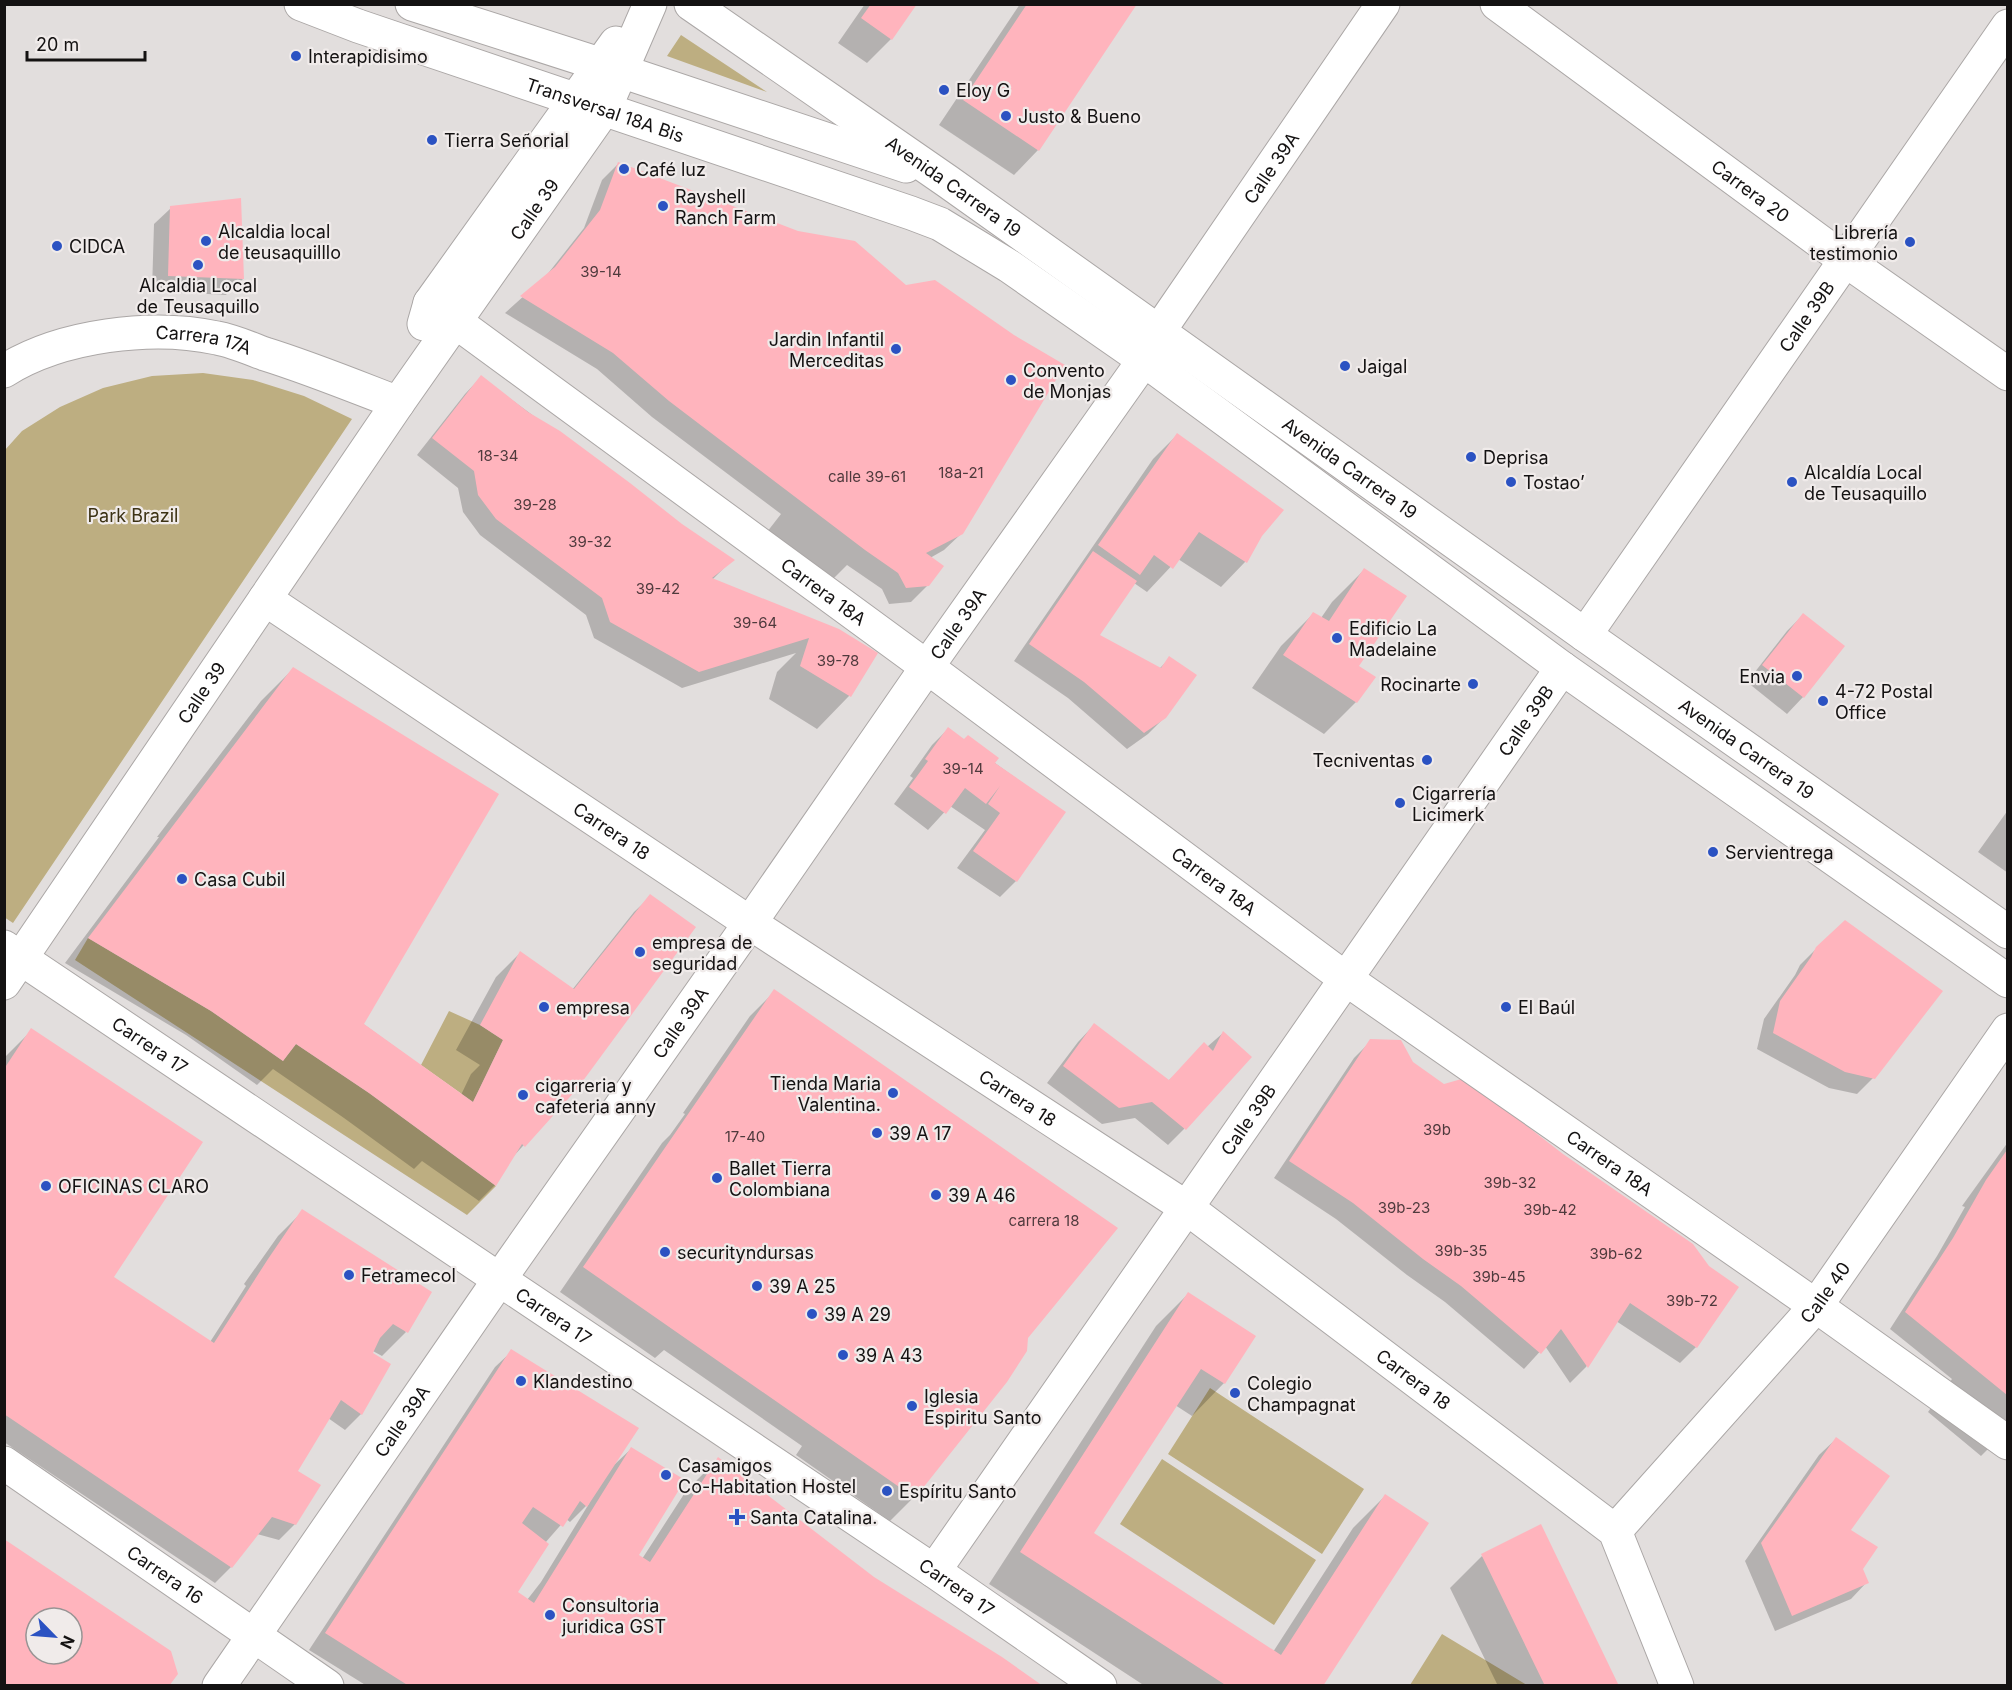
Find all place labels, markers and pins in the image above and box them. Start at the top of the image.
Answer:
place label: Interapidisimo [308,46,428,67]
marker: Interapidisimo [289,49,303,63]
place label: Eloy G [956,80,1010,101]
marker: Eloy G [937,83,951,97]
place label: Justo & Bueno [1018,106,1141,127]
marker: Justo & Bueno [999,109,1013,123]
place label: Tierra Señorial [444,130,569,151]
marker: Tierra Señorial [425,133,439,147]
place label: Café luz [636,159,706,180]
marker: Café luz [617,162,631,176]
place label: Rayshell Ranch Farm [675,186,776,228]
marker: Rayshell Ranch Farm [656,199,670,213]
place label: Alcaldia local de teusaquilllo [218,221,341,263]
place label: Librería testimonio [1810,222,1898,264]
marker: Alcaldia local de teusaquilllo [199,234,213,248]
marker: Librería testimonio [1903,235,1917,249]
place label: CIDCA [69,236,125,257]
marker: CIDCA [50,239,64,253]
marker: Alcaldia Local de Teusaquillo [191,258,205,272]
place label: Alcaldia Local de Teusaquillo [136,275,260,317]
place label: Jardin Infantil Merceditas [769,329,884,371]
marker: Jardin Infantil Merceditas [889,342,903,356]
place label: Jaigal [1357,356,1407,377]
marker: Jaigal [1338,359,1352,373]
place label: Convento de Monjas [1023,360,1111,402]
marker: Convento de Monjas [1004,373,1018,387]
place label: Deprisa [1483,447,1549,468]
marker: Deprisa [1464,450,1478,464]
place label: Alcaldía Local de Teusaquillo [1804,462,1927,504]
place label: Tostao’ [1523,472,1585,493]
marker: Tostao’ [1504,475,1518,489]
marker: Alcaldía Local de Teusaquillo [1785,475,1799,489]
place label: Edificio La Madelaine [1349,618,1437,660]
marker: Edificio La Madelaine [1330,631,1344,645]
place label: Envia [1739,666,1785,687]
marker: Envia [1790,669,1804,683]
place label: Rocinarte [1380,674,1461,695]
marker: Rocinarte [1466,677,1480,691]
place label: 4-72 Postal Office [1835,681,1933,723]
marker: 4-72 Postal Office [1816,694,1830,708]
place label: Tecniventas [1313,750,1415,771]
marker: Tecniventas [1420,753,1434,767]
place label: Cigarrería Licimerk [1412,783,1496,825]
marker: Cigarrería Licimerk [1393,796,1407,810]
place label: Servientrega [1725,842,1834,863]
marker: Servientrega [1706,845,1720,859]
place label: Casa Cubil [194,869,285,890]
marker: Casa Cubil [175,872,189,886]
place label: empresa de seguridad [652,932,752,974]
marker: empresa de seguridad [633,945,647,959]
place label: empresa [556,997,630,1018]
place label: El Baúl [1518,997,1575,1018]
marker: empresa [537,1000,551,1014]
marker: El Baúl [1499,1000,1513,1014]
place label: Tienda Maria Valentina. [770,1073,881,1115]
place label: cigarreria y cafeteria anny [535,1075,656,1117]
marker: Tienda Maria Valentina. [886,1086,900,1100]
marker: cigarreria y cafeteria anny [516,1088,530,1102]
place label: 39 A 17 [889,1123,951,1144]
marker: 39 A 17 [870,1126,884,1140]
place label: Ballet Tierra Colombiana [729,1158,831,1200]
marker: Ballet Tierra Colombiana [710,1171,724,1185]
place label: OFICINAS CLARO [58,1176,209,1197]
marker: OFICINAS CLARO [39,1179,53,1193]
place label: 39 A 46 [948,1185,1016,1206]
marker: 39 A 46 [929,1188,943,1202]
place label: securityndursas [677,1242,814,1263]
marker: securityndursas [658,1245,672,1259]
place label: Fetramecol [361,1265,456,1286]
marker: Fetramecol [342,1268,356,1282]
place label: 39 A 25 [769,1276,836,1297]
marker: 39 A 25 [750,1279,764,1293]
place label: 39 A 29 [824,1304,891,1325]
marker: 39 A 29 [805,1307,819,1321]
place label: 39 A 43 [855,1345,923,1366]
marker: 39 A 43 [836,1348,850,1362]
place label: Klandestino [533,1371,633,1392]
place label: Colegio Champagnat [1247,1373,1356,1415]
marker: Klandestino [514,1374,528,1388]
place label: Iglesia Espiritu Santo [924,1386,1042,1428]
marker: Colegio Champagnat [1228,1386,1242,1400]
marker: Iglesia Espiritu Santo [905,1399,919,1413]
place label: Casamigos Co-Habitation Hostel [678,1455,856,1497]
marker: Casamigos Co-Habitation Hostel [659,1468,673,1482]
place label: Espíritu Santo [899,1481,1017,1502]
marker: Espíritu Santo [880,1484,894,1498]
place label: Santa Catalina. [750,1507,877,1528]
marker: Santa Catalina. [728,1508,746,1526]
place label: Consultoria juridica GST [561,1595,666,1637]
marker: Consultoria juridica GST [543,1608,557,1622]

